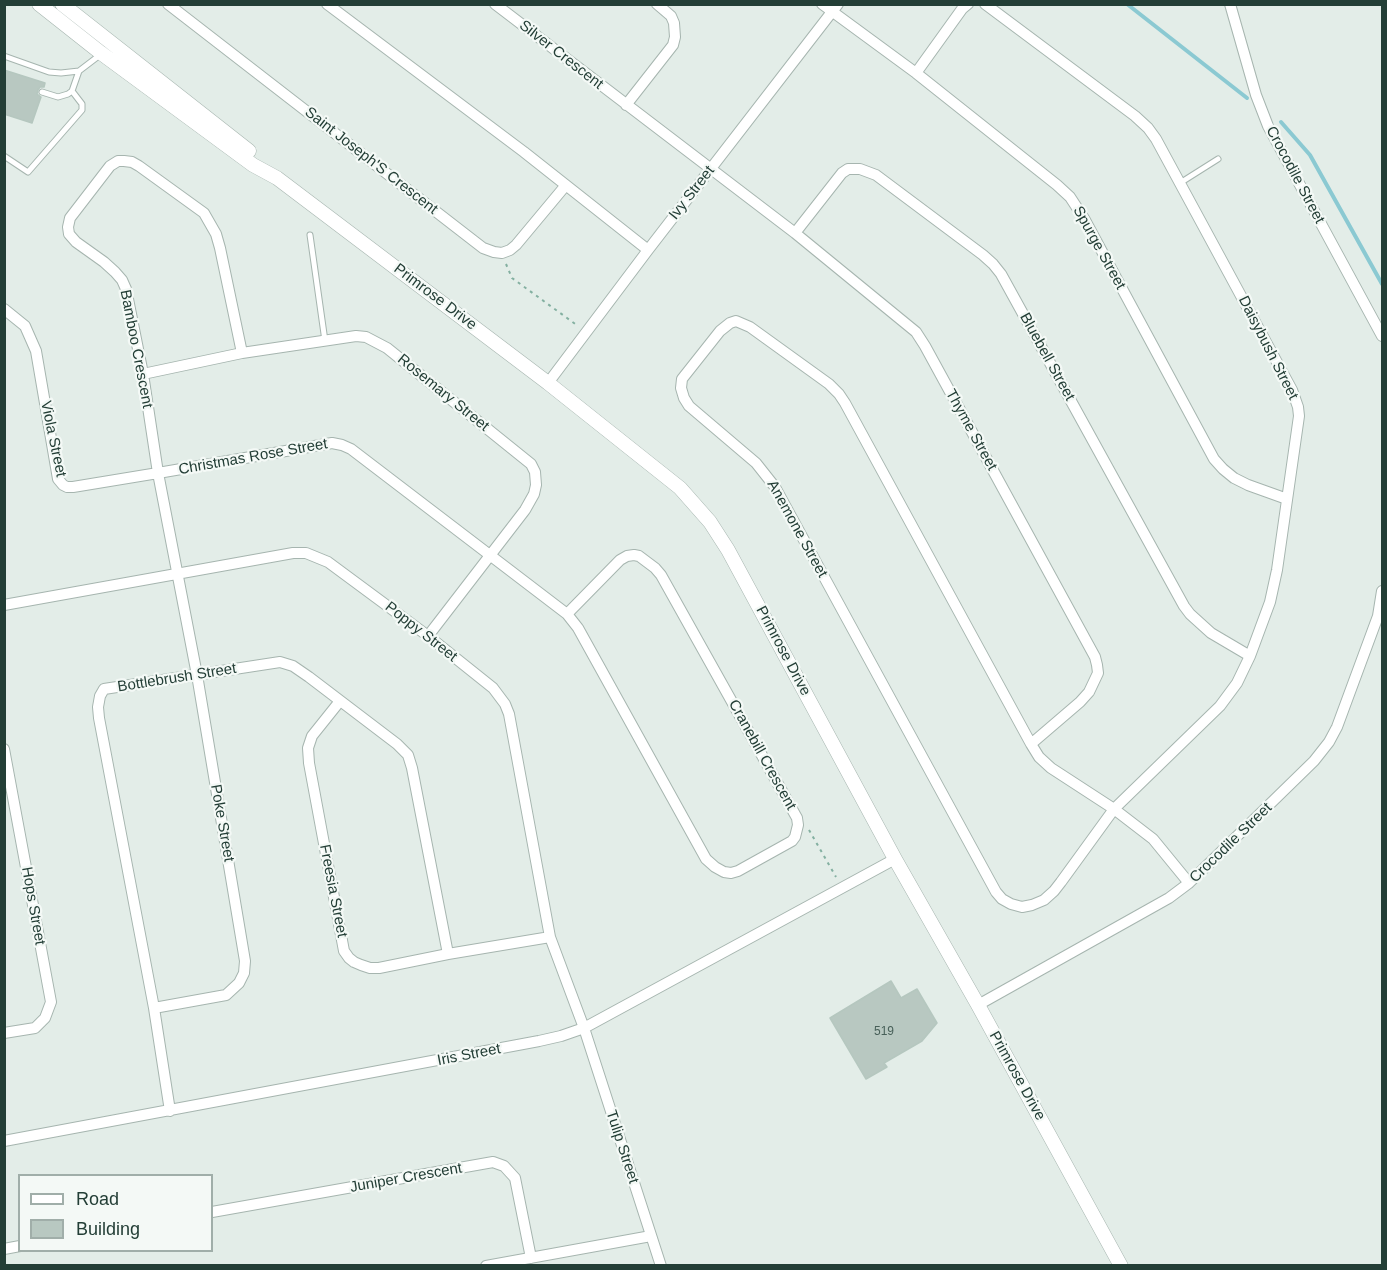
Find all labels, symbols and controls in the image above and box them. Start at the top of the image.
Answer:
street label: Silver Crescent [515,17,607,93]
street label: Saint Joseph'S Crescent [301,103,441,219]
street label: Crocodile Street [1262,123,1328,227]
street label: Ivy Street [665,162,719,224]
street label: Spurge Street [1069,203,1129,293]
street label: Primrose Drive [390,260,480,334]
street label: Bamboo Crescent [116,288,156,410]
street label: Daisybush Street [1234,293,1302,403]
street label: Bluebell Street [1015,310,1079,404]
street label: Rosemary Street [394,351,492,435]
street label: Thyme Street [941,386,1001,474]
street label: Viola Street [36,399,70,479]
street label: Christmas Rose Street [177,435,329,479]
street label: Anemone Street [763,477,831,581]
street label: Poppy Street [381,598,461,666]
street label: Primrose Drive [752,603,814,699]
street label: Bottlebrush Street [116,660,238,696]
street label: Cranebill Crescent [724,697,800,813]
street label: Poke Street [206,783,238,863]
street label: Crocodile Street [1186,799,1276,887]
street label: Freesia Street [315,843,351,939]
street label: Hops Street [17,865,49,947]
house number: 519 [874,1025,894,1039]
street label: Primrose Drive [985,1028,1049,1124]
street label: Iris Street [436,1040,502,1070]
street label: Tulip Street [602,1108,642,1186]
street label: Juniper Crescent [349,1159,463,1197]
legend [18,1174,213,1252]
text: Road [76,1189,119,1209]
text: Building [76,1219,140,1239]

